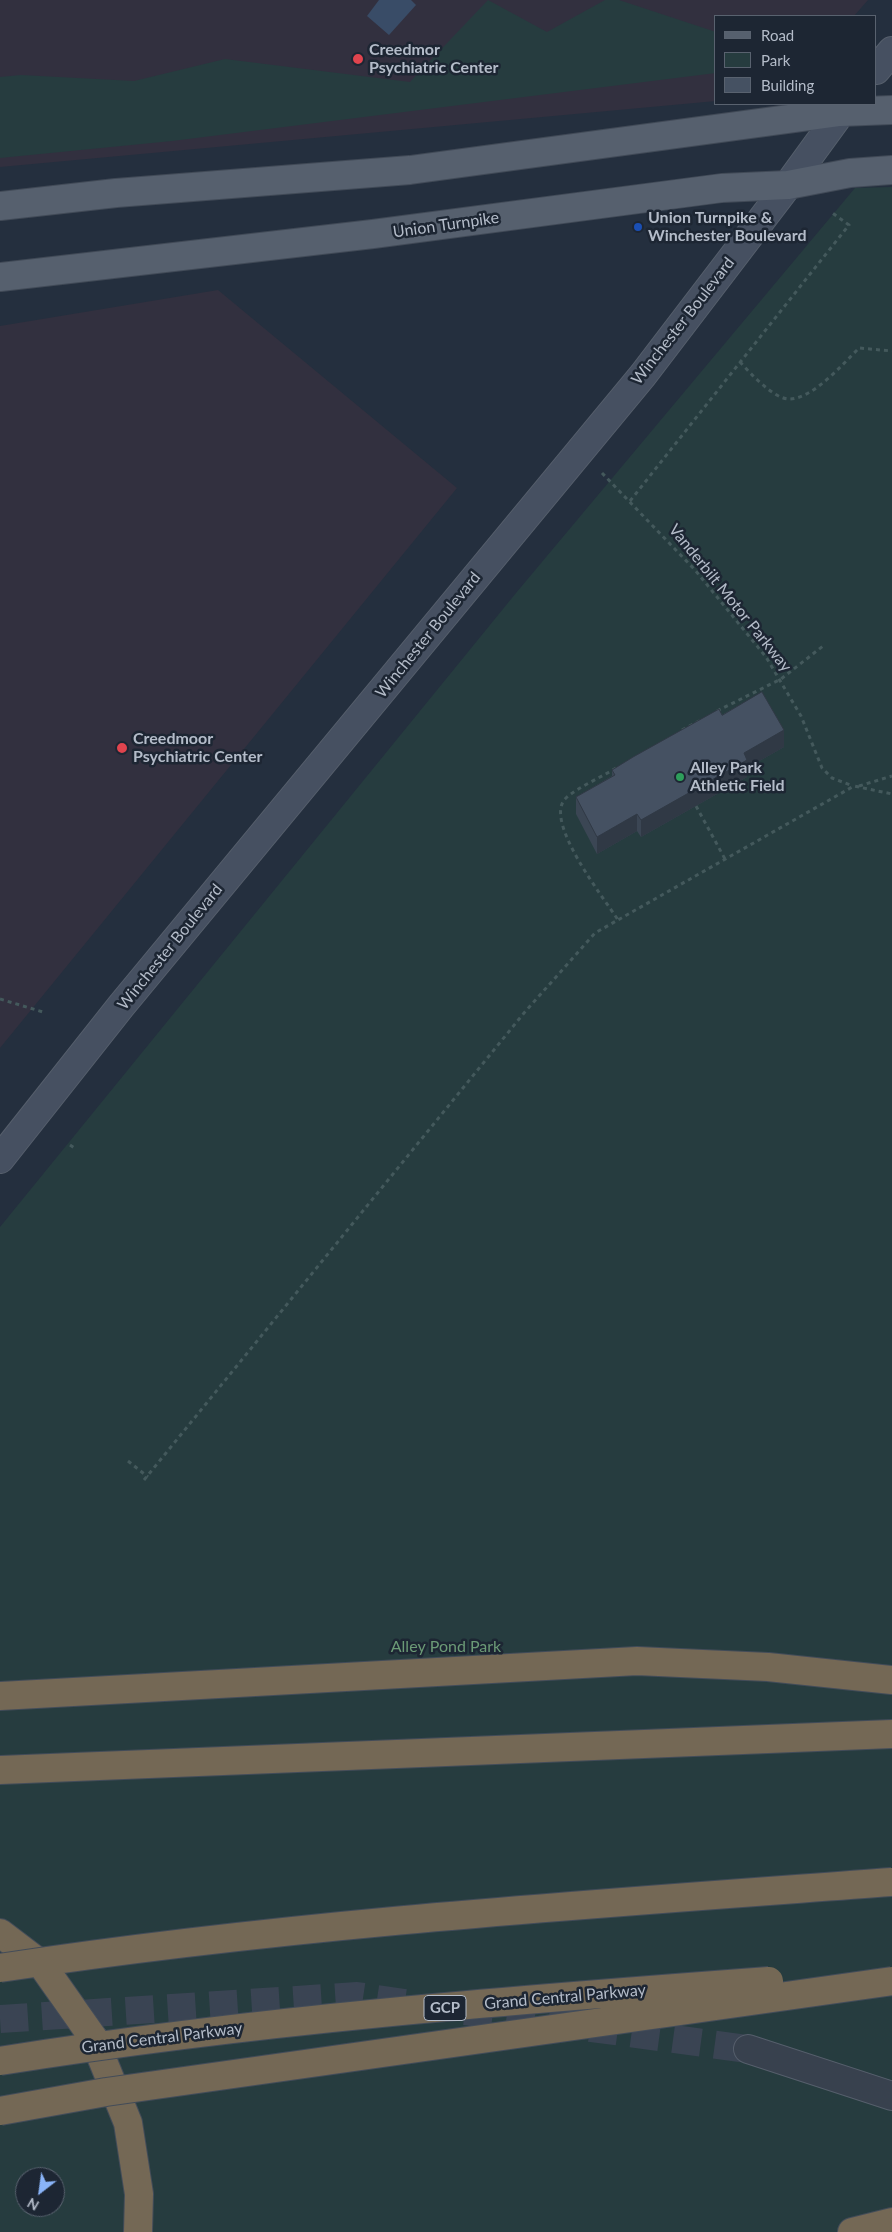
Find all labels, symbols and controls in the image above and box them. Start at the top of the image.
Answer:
legend [714,15,877,105]
text: Road [761,26,794,44]
place label: Creedmor Psychiatric Center [369,40,498,78]
text: Park [761,51,790,69]
marker: Creedmor Psychiatric Center [351,52,365,66]
text: Building [761,76,814,94]
street label: Union Turnpike [392,208,500,242]
place label: Union Turnpike & Winchester Boulevard [648,208,807,246]
marker: Union Turnpike & Winchester Boulevard [632,221,644,233]
street label: Winchester Boulevard [627,254,739,388]
street label: Vanderbilt Motor Parkway [665,520,795,676]
street label: Winchester Boulevard [371,568,485,702]
place label: Creedmoor Psychiatric Center [133,729,262,767]
marker: Creedmoor Psychiatric Center [115,741,129,755]
place label: Alley Park Athletic Field [690,758,785,796]
marker: Alley Park Athletic Field [674,771,686,783]
street label: Winchester Boulevard [113,880,227,1014]
park label: Alley Pond Park [391,1637,501,1657]
street label: Grand Central Parkway [483,1980,647,2014]
road number: GCP [424,1996,466,2020]
street label: Grand Central Parkway [80,2019,244,2057]
north arrow [15,2167,65,2217]
text: N [24,2195,42,2215]

